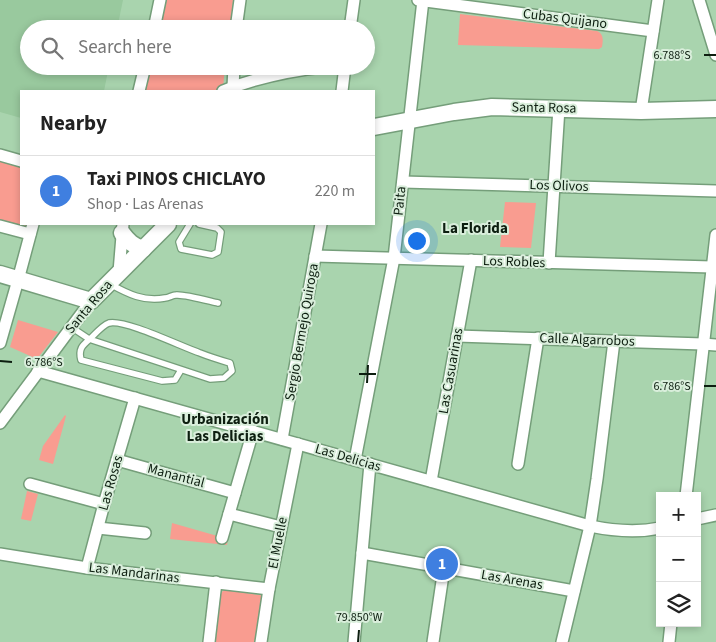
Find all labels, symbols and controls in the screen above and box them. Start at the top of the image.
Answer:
street label: Cubas Quijano [522,4,608,34]
search box [20,20,375,75]
icon: search [38,34,66,62]
text: Search here [78,34,172,61]
text: 6.788°S [653,47,691,64]
street label: Santa Rosa [511,97,577,119]
text: Nearby [40,108,107,138]
text: Taxi PINOS CHICLAYO [87,166,266,193]
street label: Los Olivos [529,175,589,197]
text: 1 [52,180,60,202]
text: 220 m [315,180,355,202]
street label: Paita [389,185,411,217]
text: Shop · Las Arenas [87,193,203,215]
district label: La Florida [442,218,508,239]
your location [404,228,430,254]
street label: Los Robles [482,251,546,273]
street label: Sergio Bermejo Quiroga [280,262,324,402]
street label: Santa Rosa [61,276,117,338]
street label: Las Casuarinas [434,326,468,416]
street label: Calle Algarrobos [539,328,635,352]
text: 6.786°S [25,354,63,371]
text: 6.786°S [653,378,691,395]
district label: Urbanización Las Delicias [181,409,269,447]
street label: Las Delicias [313,439,383,477]
street label: Las Rosas [94,453,128,513]
street label: Manantial [145,459,207,493]
map controls [656,492,701,627]
button: + [656,492,701,537]
street label: El Muelle [263,515,293,571]
button: − [656,537,701,582]
pin: 1 [426,545,458,583]
street label: Las Mandarinas [88,558,181,588]
street label: Las Arenas [480,565,545,595]
button: layers [656,582,701,627]
text: 79.850°W [336,609,383,626]

